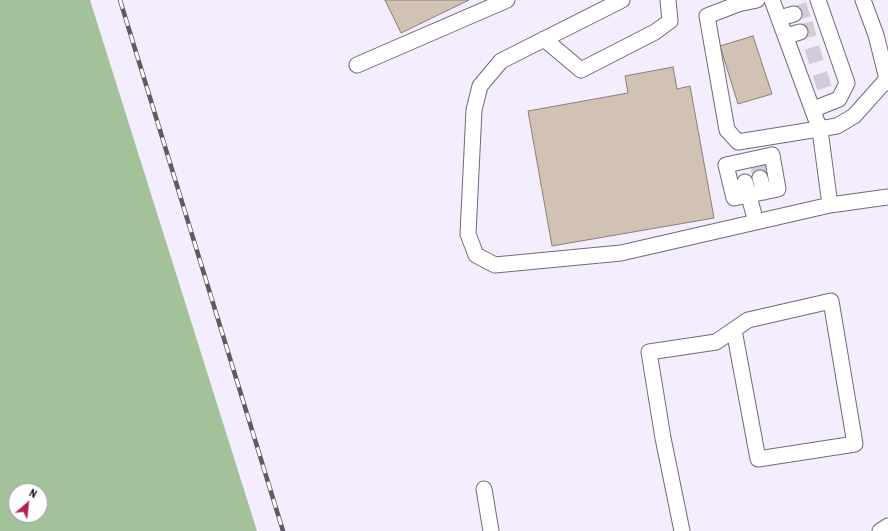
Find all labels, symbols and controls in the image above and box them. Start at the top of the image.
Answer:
north arrow [8,483,48,523]
text: N [27,486,39,501]

